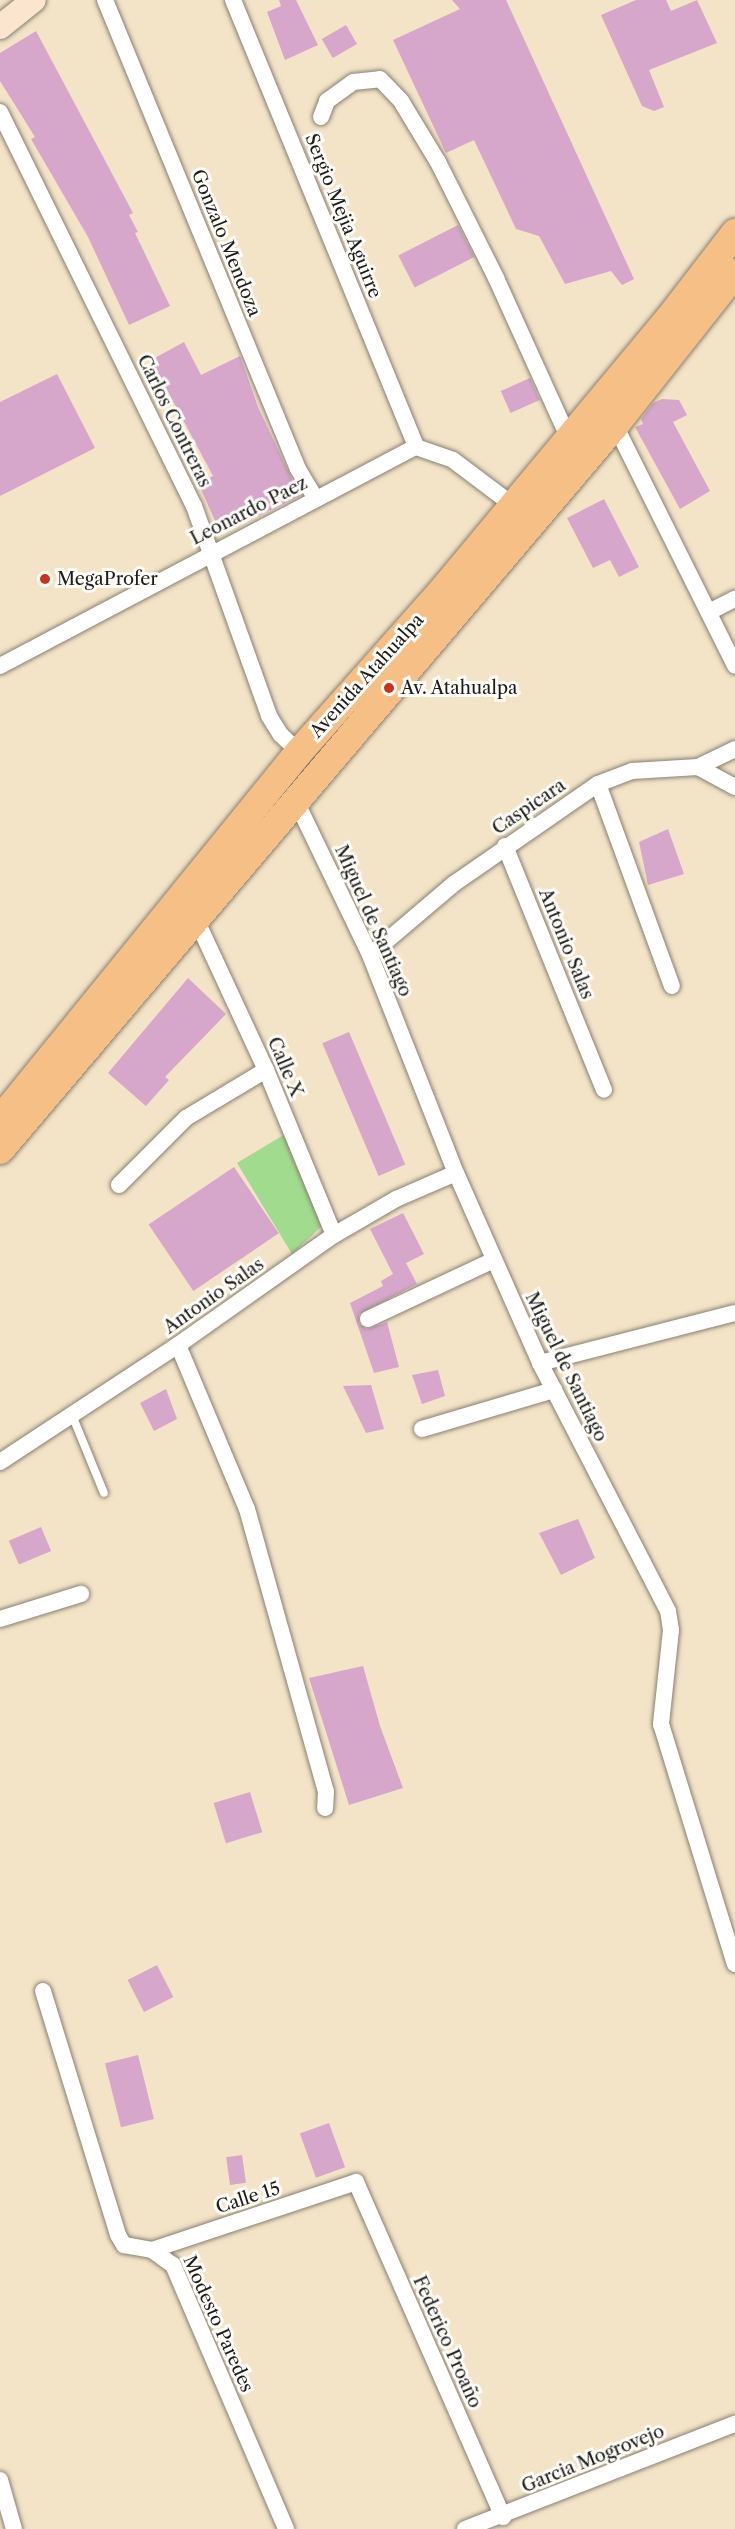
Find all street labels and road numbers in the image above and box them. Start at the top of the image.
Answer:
street label: Sergio Mejia Aguirre [300,130,386,302]
street label: Gonzalo Mendoza [187,166,265,320]
street label: Carlos Contreras [133,351,215,491]
street label: Leonardo Paez [187,472,311,550]
street label: Avenida Atahualpa [305,609,429,743]
street label: Caspicara [488,775,570,839]
street label: Miguel de Santiago [330,842,416,1000]
street label: Antonio Salas [534,886,598,1002]
street label: Calle X [263,1034,307,1100]
street label: Antonio Salas [160,1253,268,1339]
street label: Miguel de Santiago [520,1289,612,1445]
street label: Calle 15 [213,2177,283,2219]
street label: Modesto Paredes [178,2252,258,2396]
street label: Federico Proaño [408,2273,486,2411]
street label: Garcia Mogrovejo [518,2420,668,2498]

